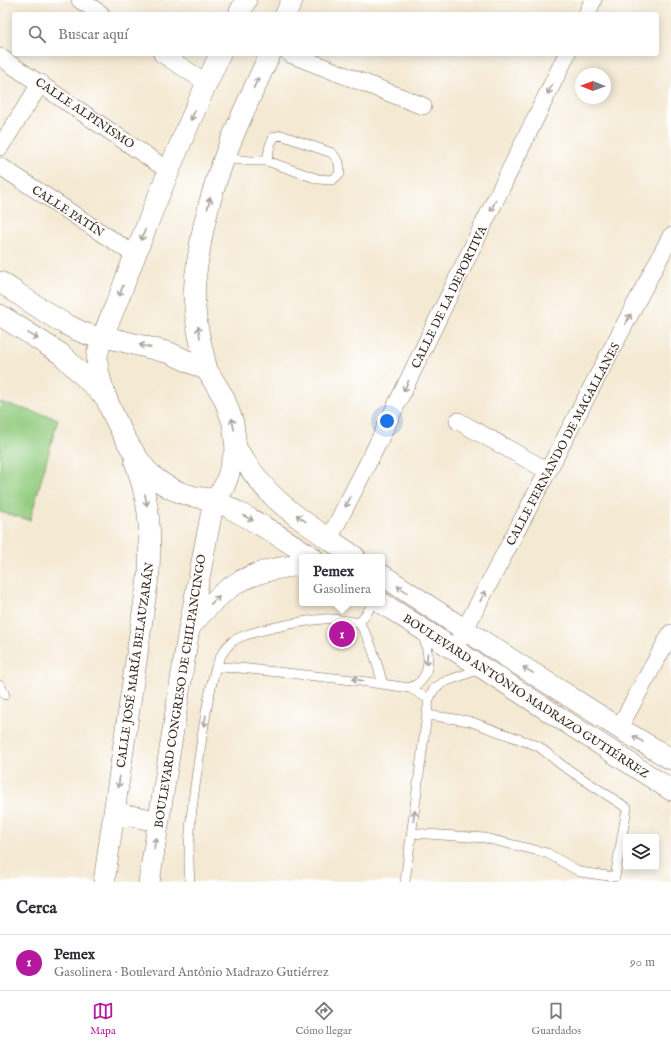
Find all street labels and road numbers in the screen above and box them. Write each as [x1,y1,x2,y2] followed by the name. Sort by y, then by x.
[32,75,137,152] street label: CALLE ALPINISMO
[29,182,108,241] street label: CALLE PATÍN
[408,223,491,371] street label: CALLE DE LA DEPORTIVA
[503,340,624,548] street label: CALLE FERNANDO DE MAGALLANES
[151,553,210,829] street label: BOULEVARD CONGRESO DE CHILPANCINGO
[113,561,158,769] street label: CALLE JOSÉ MARÍA BELAUZARÁN
[400,610,653,782] street label: BOULEVARD ANTÔNIO MADRAZO GUTIÉRREZ

